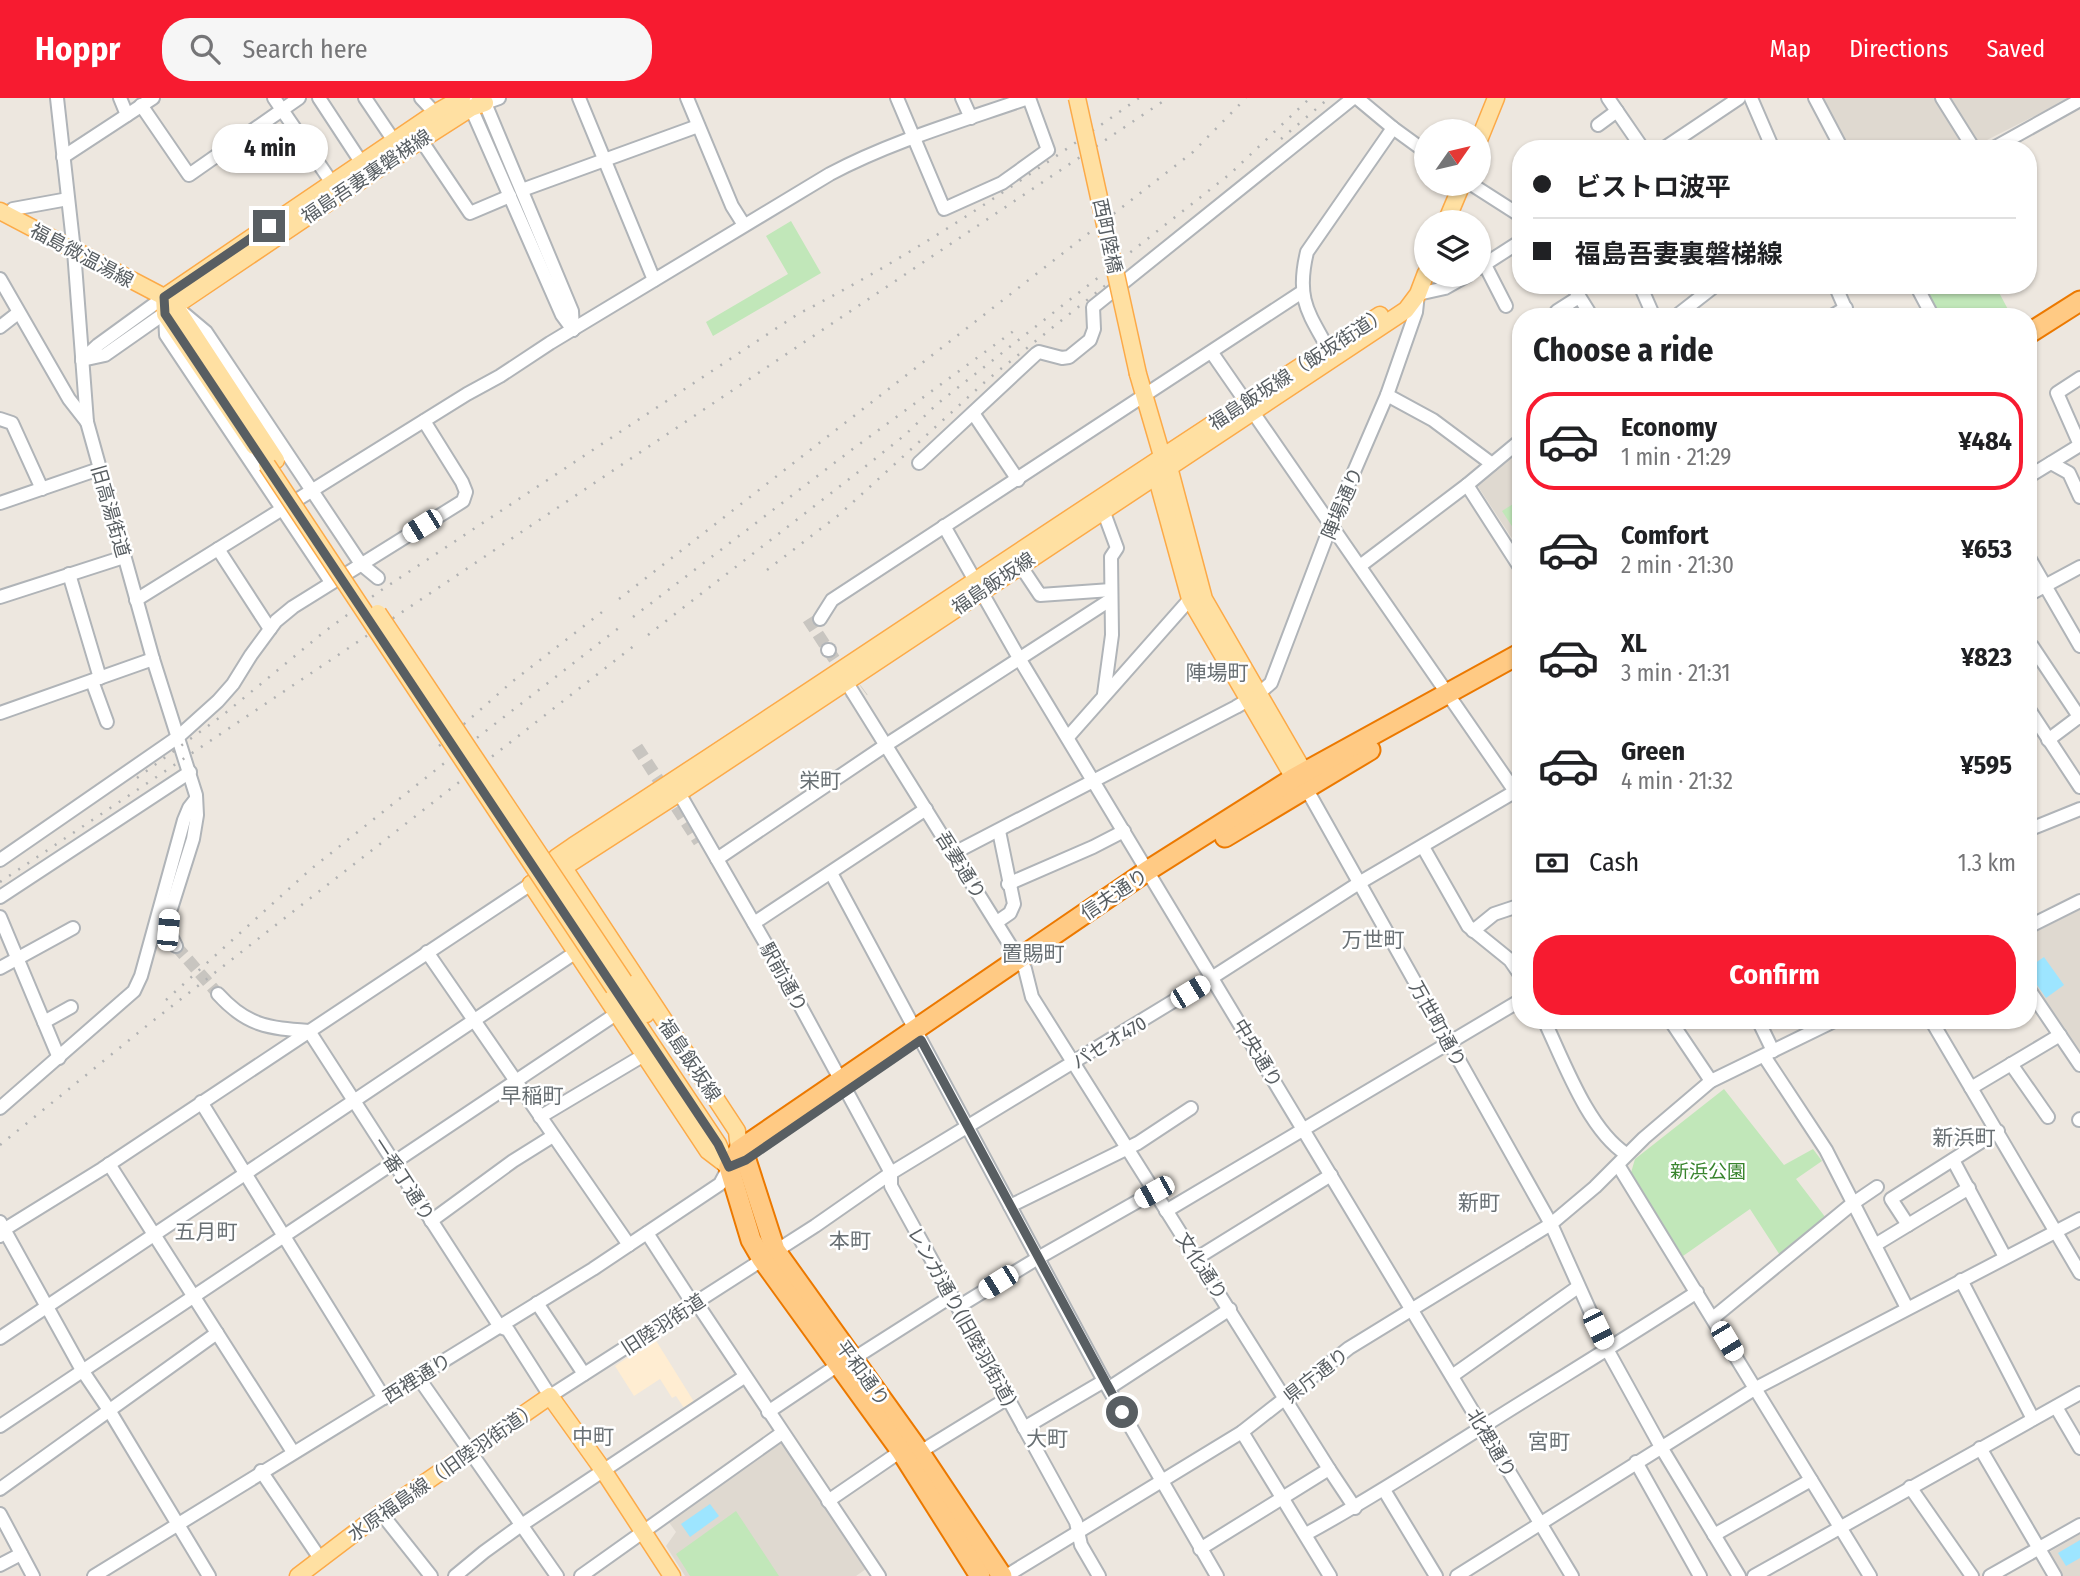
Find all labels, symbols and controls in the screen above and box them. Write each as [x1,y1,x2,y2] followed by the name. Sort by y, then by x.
[162,18,652,81] search box
[35,29,120,69] text: Hoppr
[186,30,224,68] icon: search
[242,34,368,65] text: Search here
[1770,35,1811,63] text: Map
[1849,35,1948,63] text: Directions
[1986,35,2045,63] text: Saved
[1414,119,1491,196] north arrow
[1414,119,1491,287] map controls
[211,124,327,174] callout: 4 min
[297,124,436,228] street label: 福島吾妻裏磐梯線
[244,134,296,162] text: 4 min
[1575,172,1731,203] text: ビストロ波平
[1088,197,1127,276] street label: 西町陸橋
[253,210,285,242] route end
[1414,210,1491,287] button: layers
[26,219,137,292] street label: 福島微温湯線
[1575,239,1783,270] text: 福島吾妻裏磐梯線
[1204,302,1392,435] street label: 福島飯坂線（飯坂街道）
[1533,331,1714,369] text: Choose a ride
[1537,410,1600,473] icon: car
[1621,412,1717,443] text: Economy
[1959,426,2012,457] text: ¥484
[1621,443,1731,471] text: 1 min · 21:29
[86,462,135,560] street label: 旧高湯街道
[1317,464,1368,543] street label: 陣場通り
[399,506,446,546] car
[1537,518,1600,581] icon: car
[1621,520,1709,551] text: Comfort
[1961,534,2012,565] text: ¥653
[947,547,1039,620] street label: 福島飯坂線
[1621,551,1734,579] text: 2 min · 21:30
[1537,626,1600,689] icon: car
[1621,628,1647,659] text: XL
[1961,642,2012,673] text: ¥823
[1621,659,1731,687] text: 3 min · 21:31
[1186,660,1249,686] district label: 陣場町
[1537,734,1600,797] icon: car
[1621,736,1685,767] text: Green
[1960,750,2012,781] text: ¥595
[1621,767,1733,795] text: 4 min · 21:32
[799,768,841,794] district label: 栄町
[931,827,990,904] street label: 吾妻通り
[1533,844,1571,882] icon: cash
[1589,847,1639,878] text: Cash
[1958,849,2016,877] text: 1.3 km
[1076,864,1152,925] street label: 信夫通り
[156,908,181,952] car
[1342,927,1405,953] district label: 万世町
[1533,935,2016,1015] button: Confirm
[755,938,812,1016] street label: 駅前通り
[1002,941,1065,967] district label: 置賜町
[1167,972,1214,1012] car
[1404,977,1471,1071] street label: 万世町通り
[1068,1011,1151,1074] street label: パセオ470
[653,1014,726,1106] street label: 福島飯坂線
[1228,1015,1287,1092] street label: 中央通り
[501,1083,564,1109] district label: 早稲町
[1933,1125,1996,1151] district label: 新浜町
[368,1133,439,1225] street label: 一番丁通り
[1670,1160,1746,1183] park label: 新浜公園
[1131,1173,1178,1211] car
[1458,1190,1500,1216] district label: 新町
[175,1219,238,1245] district label: 五月町
[903,1223,1020,1410] street label: レンガ通り(旧陸羽街道)
[829,1228,871,1254] district label: 本町
[1171,1228,1232,1304] street label: 文化通り
[975,1262,1022,1302] car
[617,1289,709,1360] street label: 旧陸羽街道
[1580,1306,1617,1352] car
[1708,1318,1747,1364] car
[831,1336,894,1411] street label: 平和通り
[1279,1343,1353,1408] street label: 県庁通り
[379,1349,456,1408] street label: 西裡通り
[1106,1396,1138,1428] route start
[343,1397,543,1546] street label: 水原福島線（旧陸羽街道）
[1462,1405,1521,1482] street label: 北裡通り
[572,1424,614,1450] district label: 中町
[1026,1426,1068,1452] district label: 大町
[1528,1429,1570,1455] district label: 宮町

